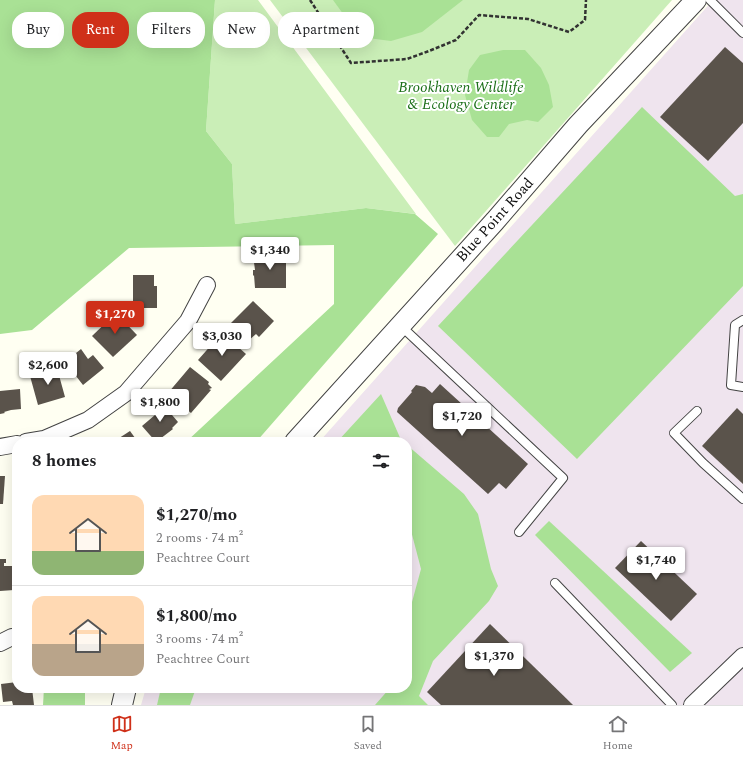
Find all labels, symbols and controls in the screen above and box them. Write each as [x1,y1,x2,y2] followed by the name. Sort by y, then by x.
[12,12,64,48] chip: Buy
[72,12,129,48] chip: Rent
[137,12,205,48] chip: Filters
[213,12,270,48] chip: New
[278,12,374,48] chip: Apartment
[398,76,524,116] park label: Brookhaven Wildlife & Ecology Center
[451,172,539,268] street label: Blue Point Road
[237,237,303,271] pin: $1,340
[250,240,290,260] text: $1,340
[82,301,148,335] pin: $1,270
[95,304,135,324] text: $1,270
[189,323,255,357] pin: $3,030
[202,326,242,346] text: $3,030
[15,352,81,386] pin: $2,600
[28,355,68,375] text: $2,600
[127,389,193,423] pin: $1,800
[140,392,180,412] text: $1,800
[429,403,495,437] pin: $1,720
[442,406,482,426] text: $1,720
[32,448,97,474] text: 8 homes
[370,450,392,472] icon: filters
[156,502,237,528] text: $1,270/mo
[64,511,112,559] icon: home
[156,528,243,548] text: 2 rooms · 74 m²
[623,547,689,581] pin: $1,740
[156,548,250,568] text: Peachtree Court
[636,550,676,570] text: $1,740
[156,603,237,629] text: $1,800/mo
[64,612,112,660] icon: home
[156,629,243,649] text: 3 rooms · 74 m²
[461,643,527,677] pin: $1,370
[474,646,514,666] text: $1,370
[156,649,250,669] text: Peachtree Court
[110,713,133,754] tab: Map
[354,713,382,754] tab: Saved
[603,713,632,754] tab: Home

